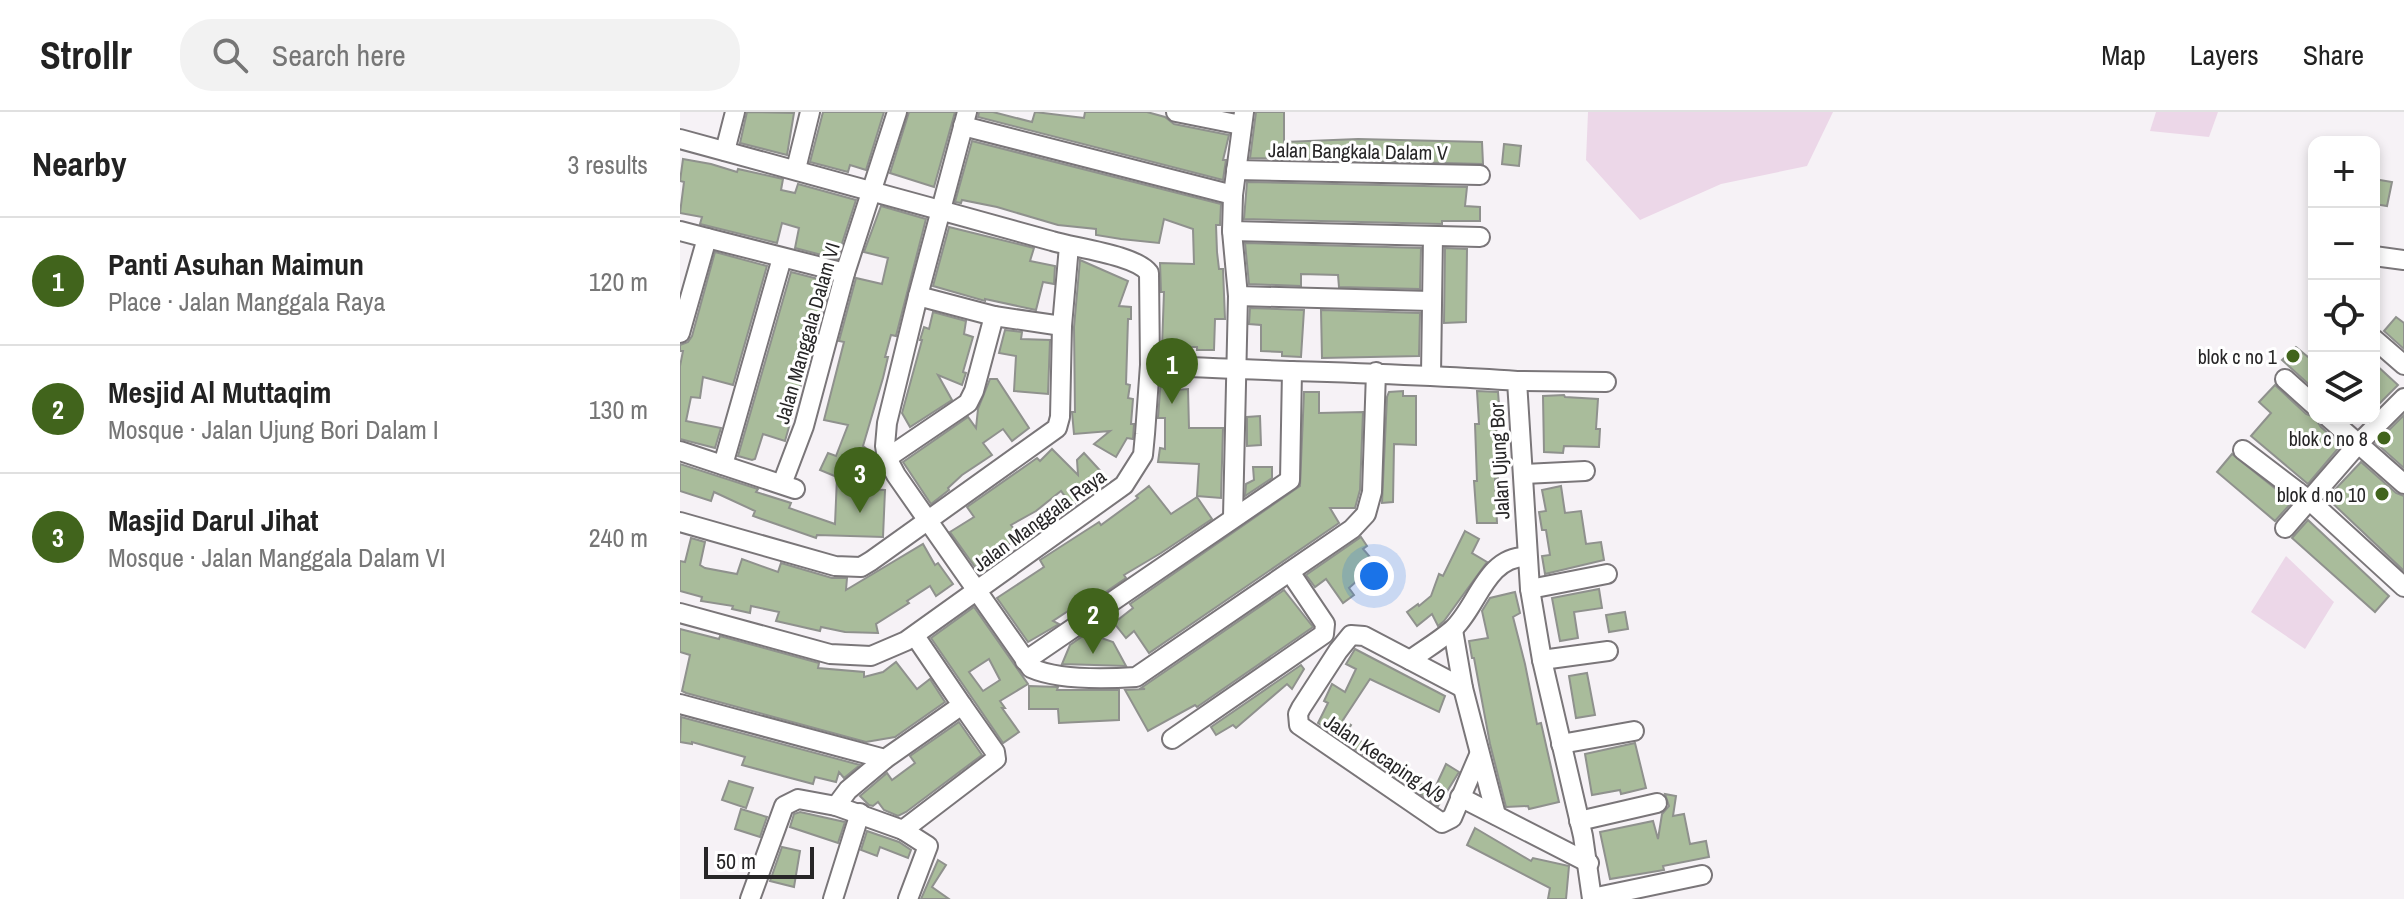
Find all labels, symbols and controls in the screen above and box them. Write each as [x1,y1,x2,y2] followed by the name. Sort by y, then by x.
[180,19,740,91] search box
[40,30,132,81] text: Strollr
[208,33,252,77] icon: search
[272,35,406,75] text: Search here
[2101,36,2146,74] text: Map
[2190,36,2259,74] text: Layers
[2303,36,2364,74] text: Share
[1268,136,1448,166] street label: Jalan Bangkala Dalam V
[2308,136,2380,424] map controls
[2308,136,2380,208] button: +
[32,141,127,187] text: Nearby
[567,147,648,182] text: 3 results
[2308,208,2380,280] button: −
[768,239,846,427] street label: Jalan Manggala Dalam VI
[108,244,364,284] text: Panti Asuhan Maimun
[52,264,64,299] text: 1
[589,264,648,299] text: 120 m
[2308,280,2380,352] button: locate
[108,284,385,319] text: Place · Jalan Manggala Raya
[1146,338,1198,404] pin: 1
[2198,343,2277,370] place label: blok c no 1
[2284,347,2302,365] marker: blok c no 1
[2308,352,2380,424] button: layers
[108,372,331,412] text: Mesjid Al Muttaqim
[52,392,64,427] text: 2
[589,392,648,427] text: 130 m
[1482,401,1516,520] street label: Jalan Ujung Bor
[108,412,439,447] text: Mosque · Jalan Ujung Bori Dalam I
[2289,425,2368,452] place label: blok c no 8
[2375,429,2393,447] marker: blok c no 8
[834,447,886,513] pin: 3
[967,462,1111,578] street label: Jalan Manggala Raya
[2277,481,2366,508] place label: blok d no 10
[2373,485,2391,503] marker: blok d no 10
[108,500,319,540] text: Masjid Darul Jihat
[52,520,64,555] text: 3
[589,520,648,555] text: 240 m
[108,540,446,575] text: Mosque · Jalan Manggala Dalam VI
[1354,556,1394,596] your location
[1067,588,1119,654] pin: 2
[1319,707,1451,809] street label: Jalan Kecaping A/9
[704,843,814,879] scale bar
[716,846,756,876] text: 50 m

